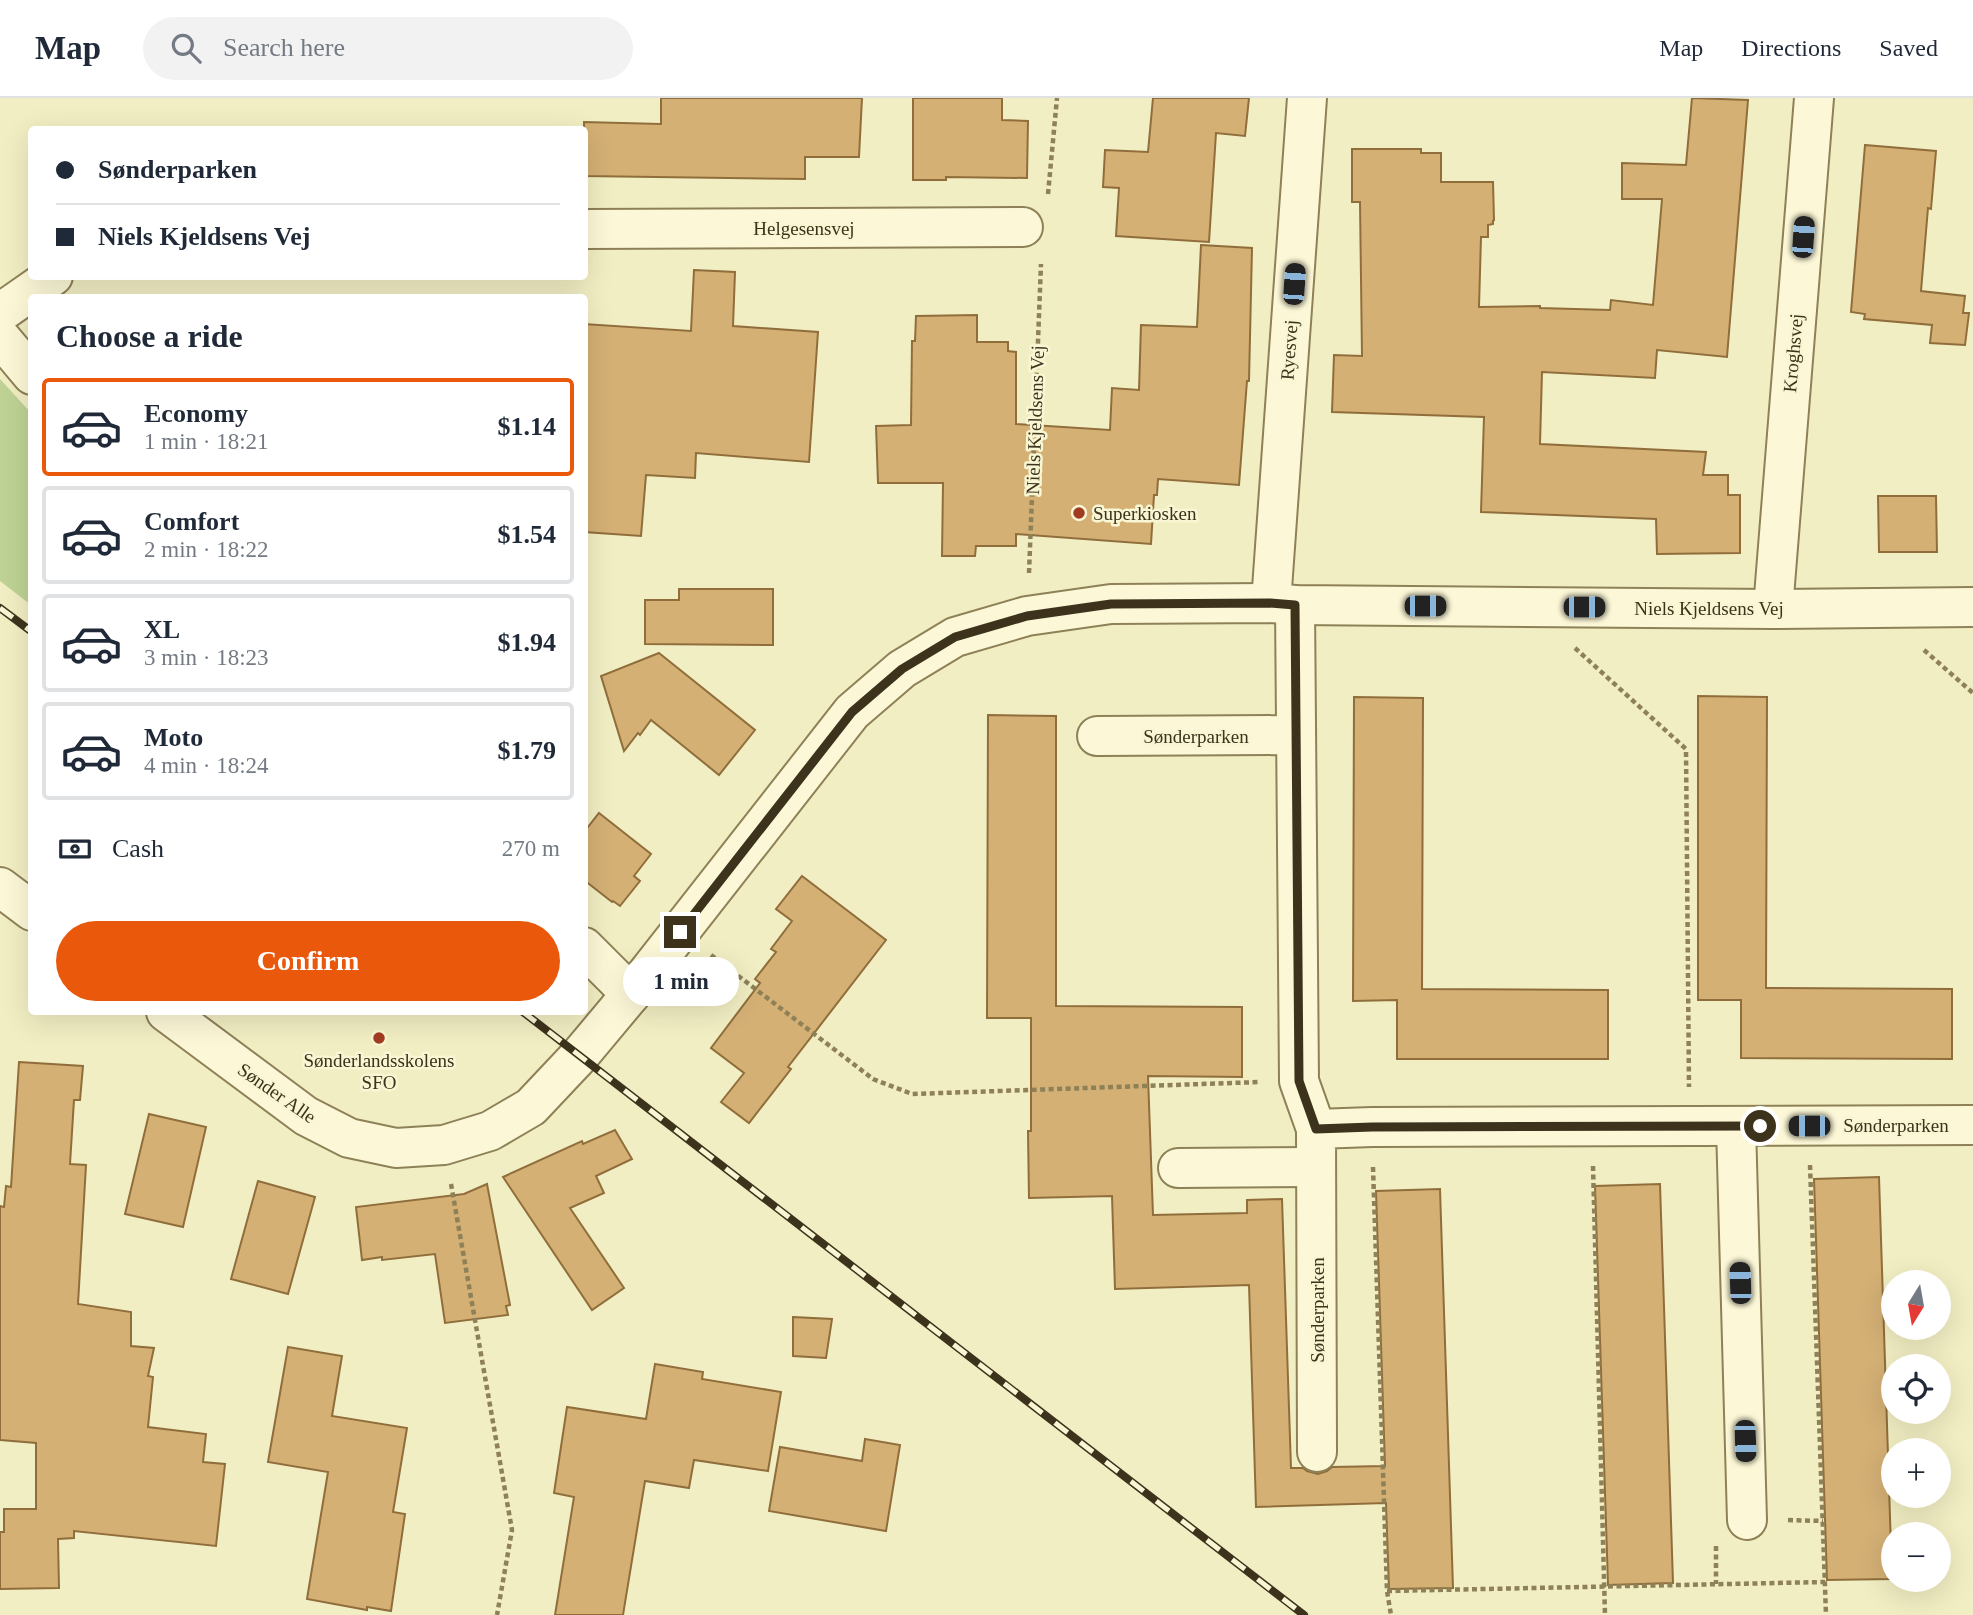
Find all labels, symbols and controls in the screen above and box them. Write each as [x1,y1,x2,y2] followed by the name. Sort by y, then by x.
[143,17,633,80] search box
[167,29,205,67] icon: search
[35,30,101,66] text: Map
[223,33,345,62] text: Search here
[1659,35,1703,61] text: Map
[1741,35,1841,61] text: Directions
[1879,35,1938,61] text: Saved
[98,155,257,184] text: Sønderparken
[1792,215,1815,259] car
[753,218,855,239] street label: Helgesensvej
[98,222,310,251] text: Niels Kjeldsens Vej
[1283,262,1306,306] car
[1779,313,1807,393] street label: Kroghsvej
[56,318,243,354] text: Choose a ride
[1276,319,1302,381] street label: Ryesvej
[1022,345,1048,495] street label: Niels Kjeldsens Vej
[60,396,123,459] icon: car
[144,399,248,428] text: Economy
[498,412,556,441] text: $1.14
[144,429,269,454] text: 1 min · 18:21
[1093,503,1197,524] place label: Superkiosken
[60,504,123,567] icon: car
[1071,505,1087,521] marker: Superkiosken
[144,507,239,536] text: Comfort
[498,520,556,549] text: $1.54
[144,537,269,562] text: 2 min · 18:22
[1405,596,1447,617] car
[1564,597,1606,618] car
[1634,598,1784,619] street label: Niels Kjeldsens Vej
[60,612,123,675] icon: car
[144,615,180,644] text: XL
[498,628,556,657] text: $1.94
[144,645,269,670] text: 3 min · 18:23
[60,720,123,783] icon: car
[144,723,203,752] text: Moto
[1143,726,1249,747] street label: Sønderparken
[498,736,556,765] text: $1.79
[144,753,269,778] text: 4 min · 18:24
[56,830,94,868] icon: cash
[112,834,164,863] text: Cash
[502,836,560,861] text: 270 m
[664,916,696,948] route end
[56,921,560,1001] button: Confirm
[622,956,738,1006] callout: 1 min
[653,969,709,994] text: 1 min
[371,1030,387,1046] marker: Sønderlandsskolens SFO
[304,1050,454,1093] place label: Sønderlandsskolens SFO
[234,1059,320,1127] street label: Sønder Alle
[1744,1110,1776,1142] route start
[1843,1115,1949,1136] street label: Sønderparken
[1789,1116,1831,1137] car
[1307,1257,1328,1363] street label: Sønderparken
[1729,1262,1752,1304] car
[1881,1270,1951,1340] north arrow
[1881,1270,1951,1592] map controls
[1881,1354,1951,1424] button: locate
[1734,1420,1757,1462] car
[1881,1438,1951,1508] button: +
[1881,1522,1951,1592] button: −

